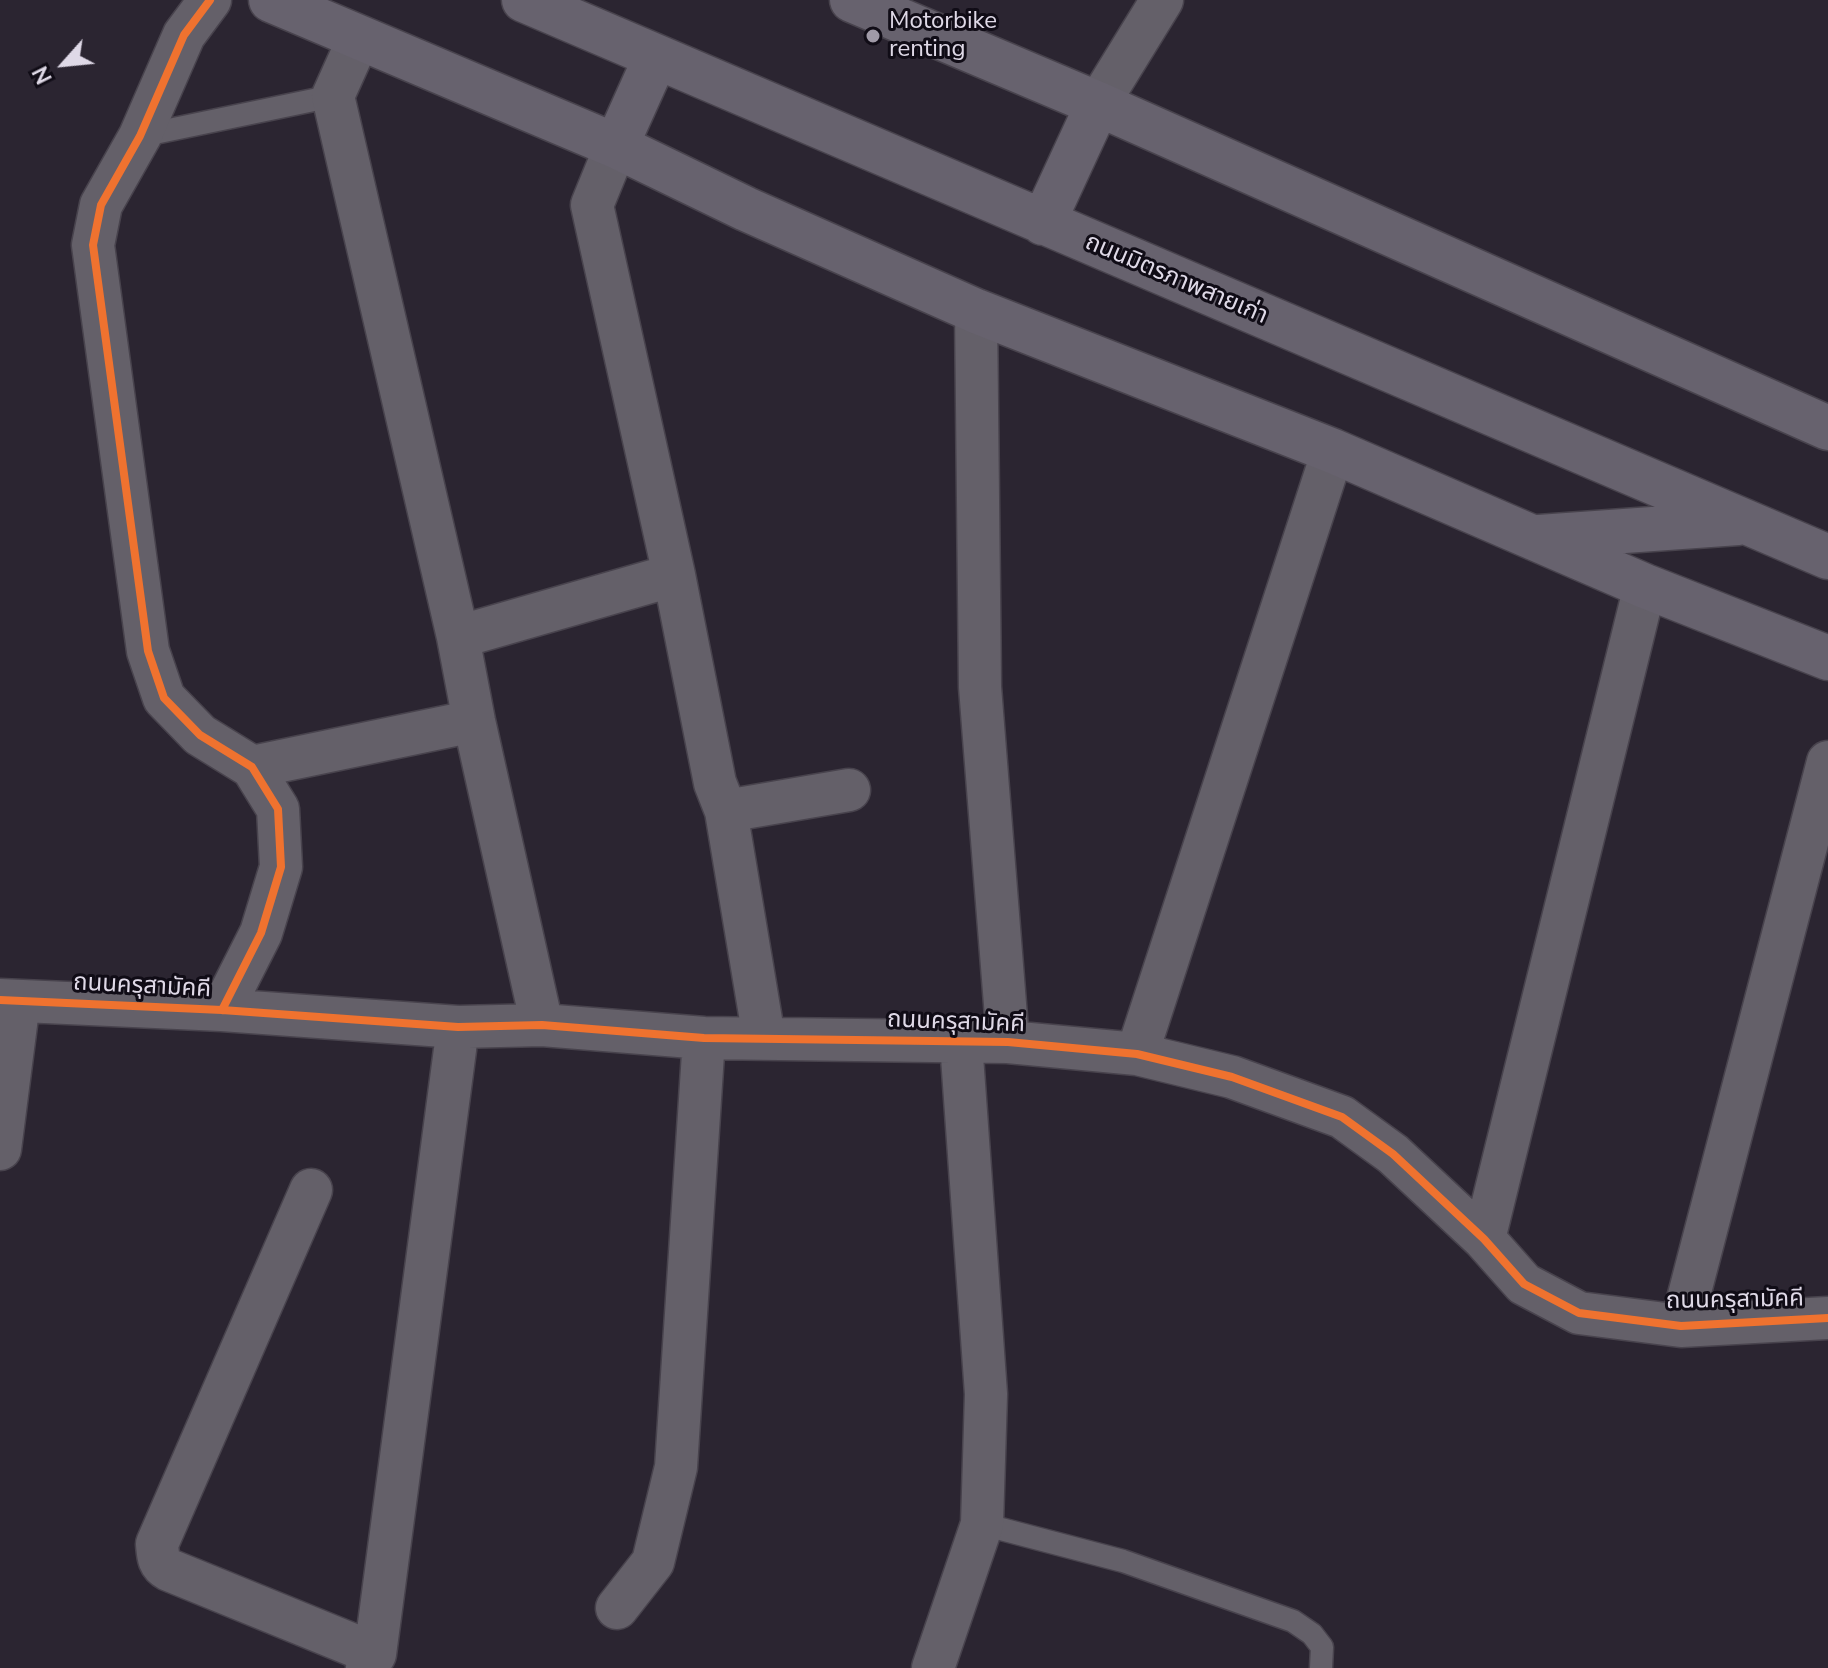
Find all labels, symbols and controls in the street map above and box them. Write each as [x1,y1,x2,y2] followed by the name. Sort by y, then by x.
[889,8,997,64] place label: Motorbike renting
[24,24,104,104] north arrow
[864,27,882,45] marker: Motorbike renting
[26,61,60,89] text: N
[1080,229,1272,331] street label: ถนนมิตรภาพสายเก่า
[72,969,212,1005] street label: ถนนครุสามัคคี
[887,1006,1025,1040] street label: ถนนครุสามัคคี
[1666,1285,1804,1317] street label: ถนนครุสามัคคี

